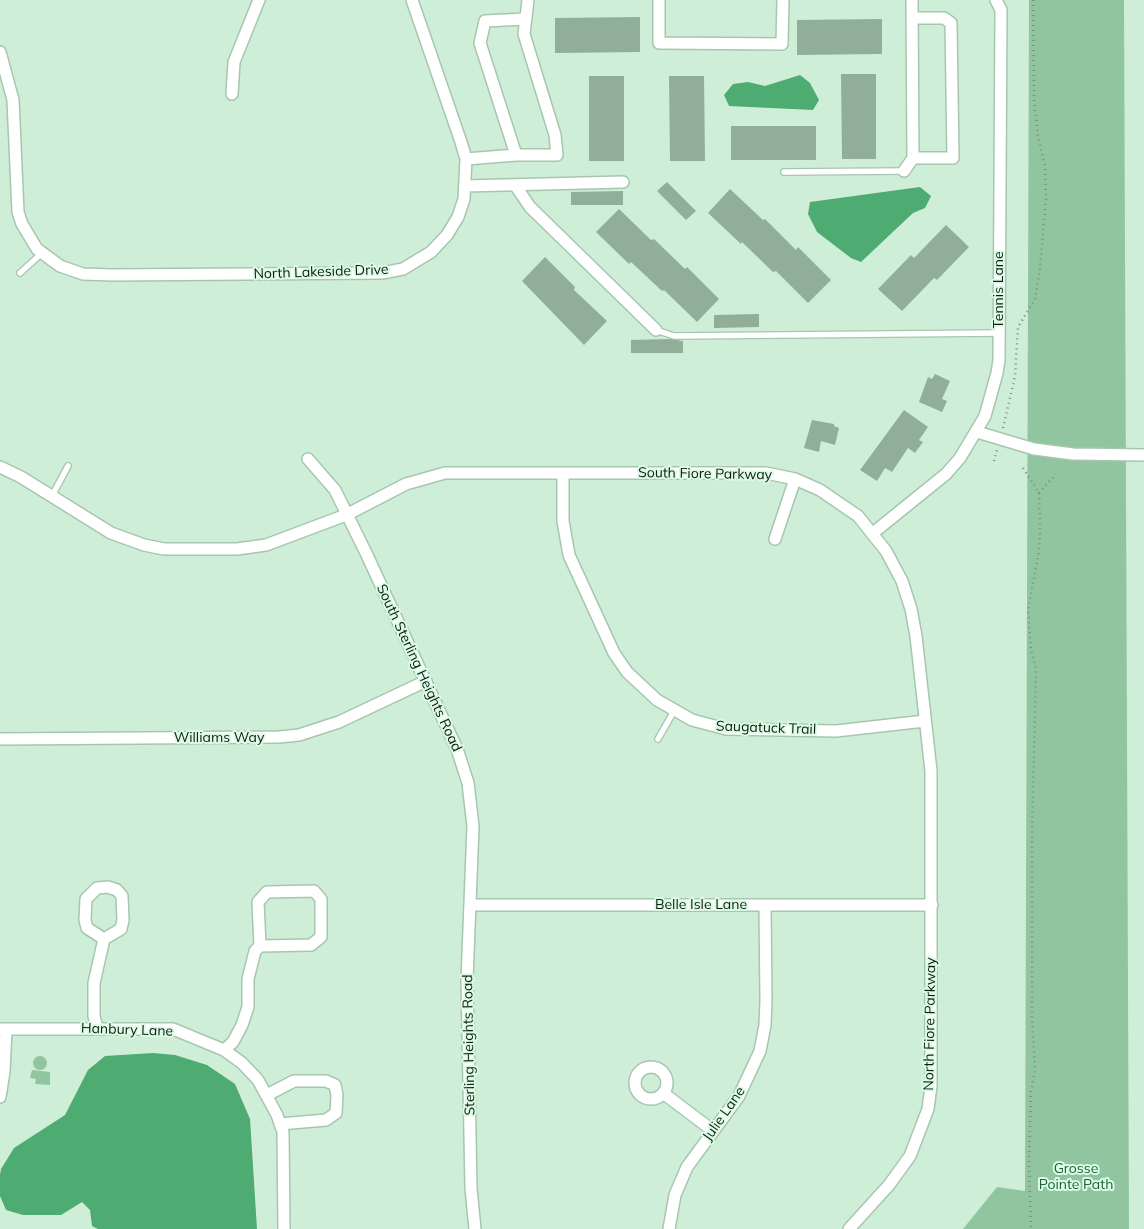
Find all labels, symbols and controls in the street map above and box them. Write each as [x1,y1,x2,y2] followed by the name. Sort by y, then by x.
[991,251,1007,329] street label: Tennis Lane
[253,261,389,283] street label: North Lakeside Drive
[638,464,772,484] street label: South Fiore Parkway
[373,582,465,754] street label: South Sterling Heights Road
[716,718,816,738] street label: Saugatuck Trail
[174,730,264,746] street label: Williams Way
[655,897,747,913] street label: Belle Isle Lane
[920,957,940,1091] street label: North Fiore Parkway
[459,974,479,1116] street label: Sterling Heights Road
[81,1020,173,1040] street label: Hanbury Lane
[699,1084,749,1144] street label: Julie Lane
[1039,1161,1113,1194] park label: Grosse Pointe Path

